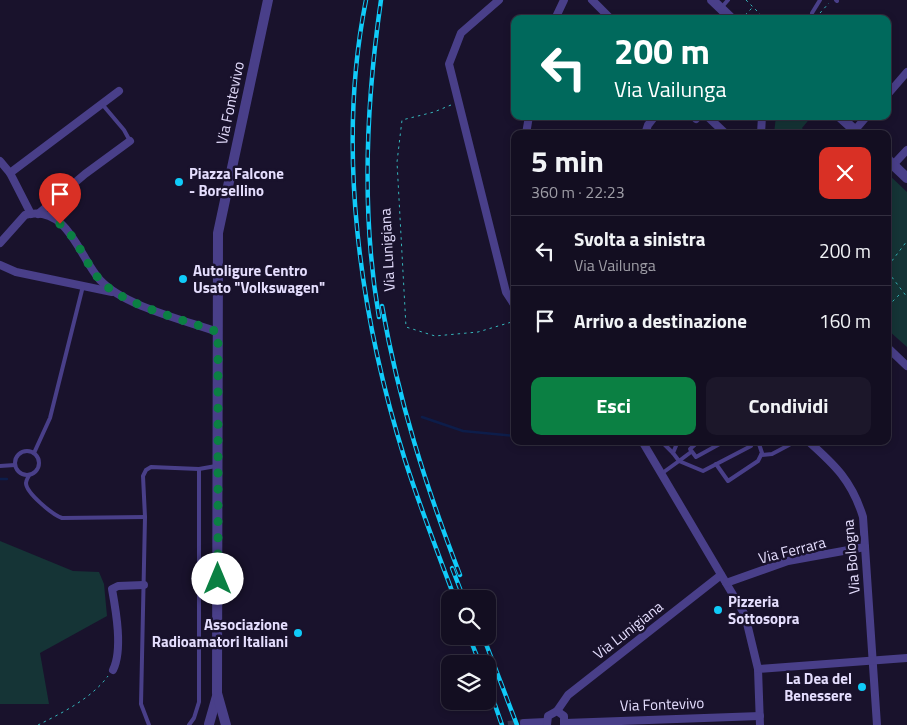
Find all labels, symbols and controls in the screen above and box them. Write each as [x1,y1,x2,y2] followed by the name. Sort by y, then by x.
[614,24,710,78] text: 200 m
[531,35,596,100] icon: left
[210,59,250,147] street label: Via Fontevivo
[614,72,726,106] text: Via Vailunga
[531,138,604,184] text: 5 min
[819,147,871,199] button: close
[189,162,284,202] place label: Piazza Falcone - Borsellino
[39,173,81,224] pin
[173,176,185,188] marker: Piazza Falcone - Borsellino
[46,180,74,208] icon: arrive
[531,180,625,204] text: 360 m · 22:23
[373,207,401,292] street label: Via Lunigiana
[574,224,705,253] text: Svolta a sinistra
[819,236,871,265] text: 200 m
[531,237,559,265] icon: left
[574,253,656,277] text: Via Vailunga
[193,259,325,299] place label: Autoligure Centro Usato "Volkswagen"
[177,273,189,285] marker: Autoligure Centro Usato "Volkswagen"
[574,306,747,335] text: Arrivo a destinazione
[819,306,871,335] text: 160 m
[531,307,559,335] icon: arrive
[531,377,696,435] button: Esci
[706,377,871,435] button: Condividi
[836,518,866,595] street label: Via Bologna
[756,530,829,569] street label: Via Ferrara
[191,552,243,604] position arrow
[441,590,496,710] map controls
[441,590,496,645] button: search
[728,590,800,630] place label: Pizzeria Sottosopra
[588,595,668,665] street label: Via Lunigiana
[712,604,724,616] marker: Pizzeria Sottosopra
[152,613,288,653] place label: Associazione Radioamatori Italiani
[292,627,304,639] marker: Associazione Radioamatori Italiani
[441,655,496,710] button: layers
[784,667,852,707] place label: La Dea del Benessere
[856,681,868,693] marker: La Dea del Benessere
[619,691,705,717] street label: Via Fontevivo

